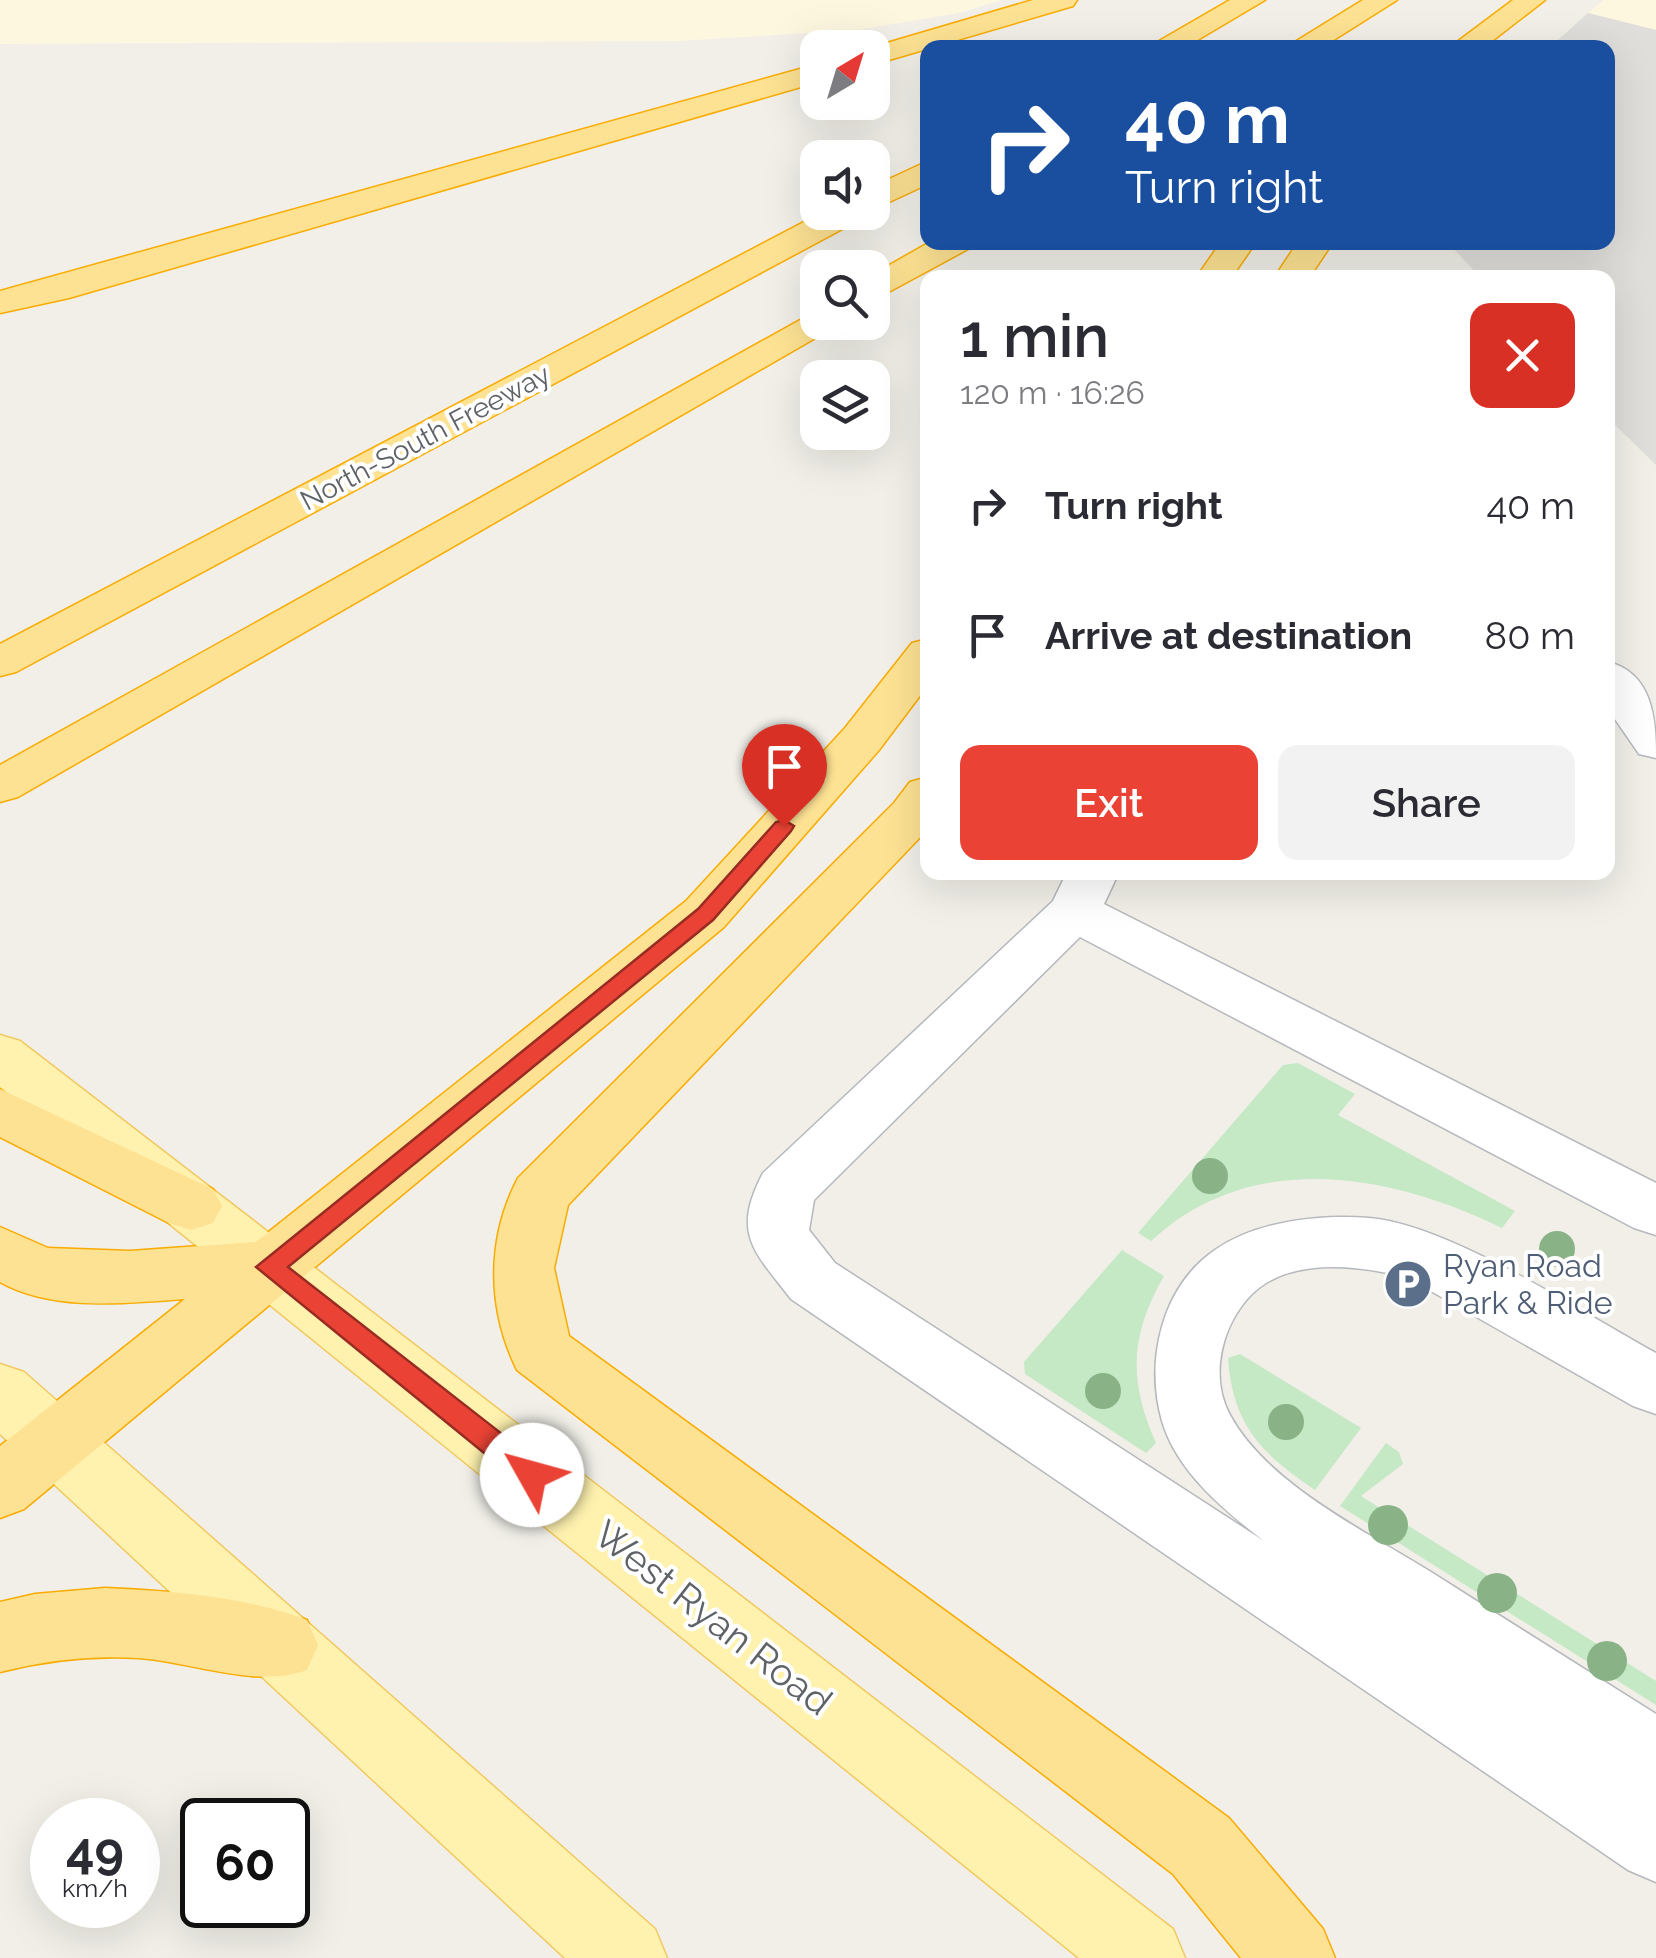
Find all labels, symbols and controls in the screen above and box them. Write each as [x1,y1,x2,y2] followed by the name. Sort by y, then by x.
[800,30,890,120] north arrow
[800,30,890,450] map controls
[1125,77,1290,159] text: 40 m
[960,80,1090,210] icon: right
[800,140,890,230] button: sound
[1125,161,1323,214] text: Turn right
[800,250,890,340] button: search
[960,301,1109,371] text: 1 min
[1470,303,1575,408] button: close
[295,358,556,517] street label: North-South Freeway
[800,360,890,450] button: layers
[960,374,1145,411] text: 120 m · 16:26
[960,478,1015,533] icon: right
[1045,483,1222,528] text: Turn right
[1486,483,1575,528] text: 40 m
[960,608,1015,663] icon: arrive
[1045,613,1412,658] text: Arrive at destination
[1485,613,1575,658] text: 80 m
[742,724,827,827] pin
[757,739,812,794] icon: arrive
[960,745,1258,860] button: Exit
[1278,745,1575,860] button: Share
[1443,1247,1612,1321] place label: Ryan Road Park & Ride
[1382,1258,1434,1310] parking icon: Ryan Road Park & Ride
[480,1423,584,1527] position arrow
[586,1511,841,1724] street label: West Ryan Road
[180,1798,310,1928] speed limit sign: 60
[66,1821,124,1880] text: 49
[62,1873,128,1903] text: km/h

